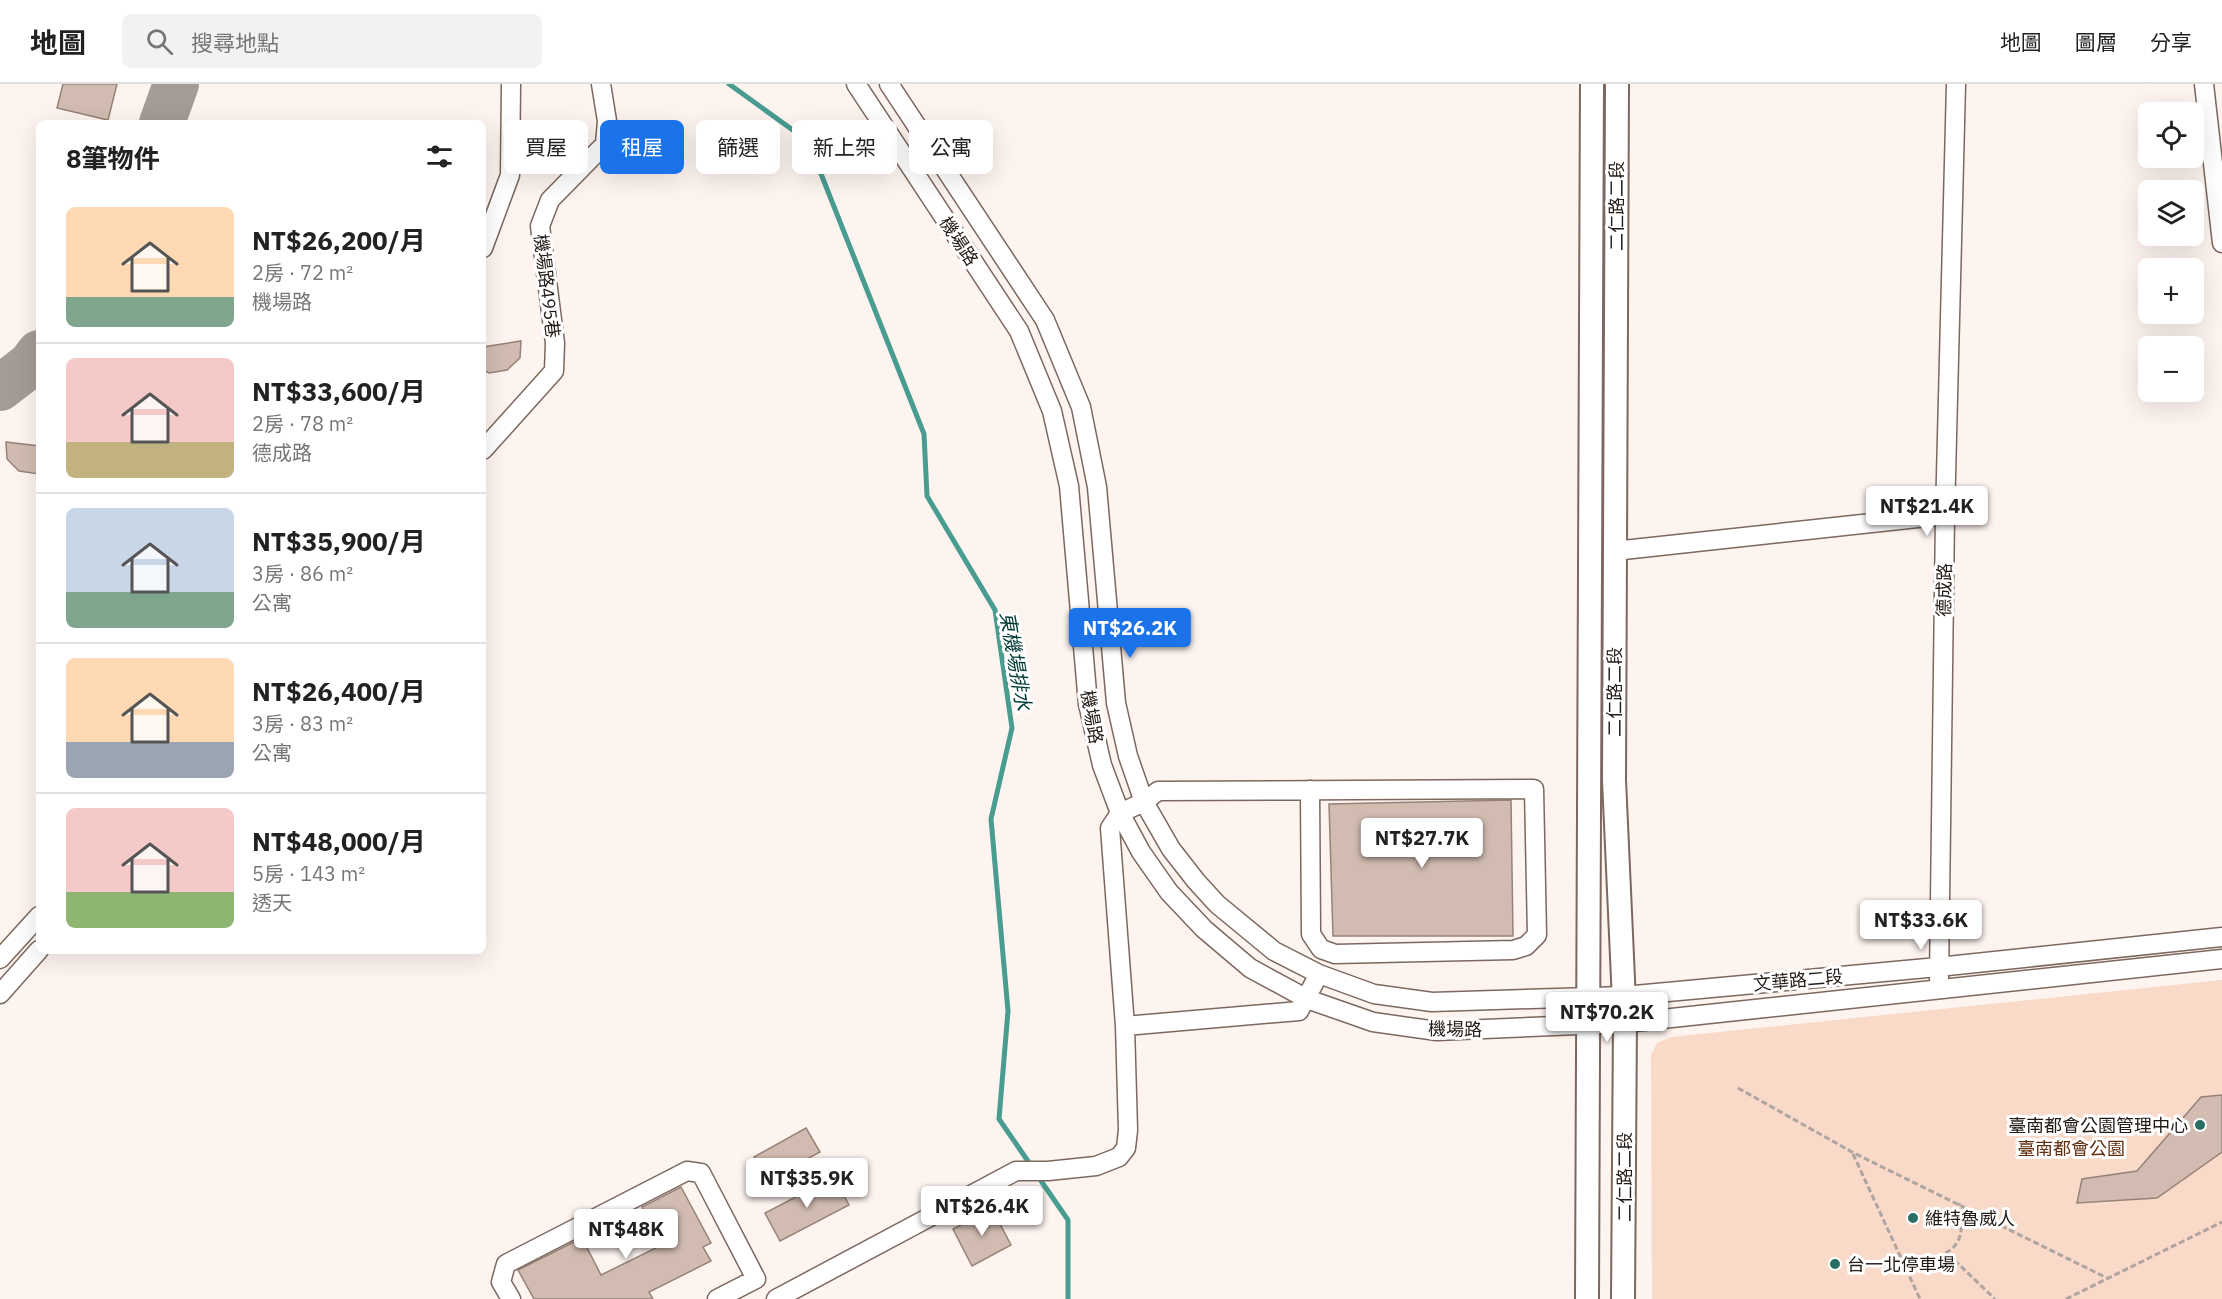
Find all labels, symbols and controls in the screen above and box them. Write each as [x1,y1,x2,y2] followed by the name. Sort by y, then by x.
[122,14,542,68] search box
[30,24,86,61] text: 地圖
[143,25,176,58] icon: search
[191,28,279,57] text: 搜尋地點
[2000,28,2042,56] text: 地圖
[2075,28,2117,56] text: 圖層
[2150,28,2192,56] text: 分享
[2138,102,2204,402] map controls
[2138,102,2204,168] button: locate
[504,120,588,174] chip: 買屋
[600,120,684,174] chip: 租屋
[696,120,780,174] chip: 篩選
[792,120,897,174] chip: 新上架
[909,120,993,174] chip: 公寓
[423,140,456,173] icon: filters
[66,141,160,175] text: 8筆物件
[1605,161,1628,251] street label: 二仁路二段
[2138,180,2204,246] button: layers
[935,212,983,270] street label: 機場路
[252,223,426,257] text: NT$26,200/月
[114,231,186,303] icon: home
[529,233,565,339] street label: 機場路495巷
[2138,258,2204,324] button: +
[252,259,353,286] text: 2房 · 72 m²
[252,288,312,315] text: 機場路
[2138,336,2204,402] button: −
[252,374,426,408] text: NT$33,600/月
[114,382,186,454] icon: home
[252,410,353,437] text: 2房 · 78 m²
[252,439,312,466] text: 德成路
[1865,486,1989,537] pin: NT$21.4K
[1880,492,1974,519] text: NT$21.4K
[252,524,426,558] text: NT$35,900/月
[114,532,186,604] icon: home
[252,560,353,587] text: 3房 · 86 m²
[1932,563,1956,617] street label: 德成路
[252,589,292,616] text: 公寓
[1068,608,1192,659] pin: NT$26.2K
[994,609,1038,714] water label: 東機場排水
[1083,614,1177,641] text: NT$26.2K
[1603,647,1626,737] street label: 二仁路二段
[252,674,426,708] text: NT$26,400/月
[114,682,186,754] icon: home
[1076,688,1108,746] street label: 機場路
[252,710,353,737] text: 3房 · 83 m²
[252,739,292,766] text: 公寓
[1360,818,1484,869] pin: NT$27.7K
[252,824,426,858] text: NT$48,000/月
[1375,824,1469,851] text: NT$27.7K
[114,832,186,904] icon: home
[252,860,365,887] text: 5房 · 143 m²
[252,889,292,916] text: 透天
[1859,900,1983,951] pin: NT$33.6K
[1874,906,1968,933] text: NT$33.6K
[1752,965,1844,995] street label: 文華路二段
[1545,992,1669,1043] pin: NT$70.2K
[1560,998,1654,1025] text: NT$70.2K
[1428,1017,1482,1041] street label: 機場路
[2008,1114,2188,1137] place label: 臺南都會公園管理中心
[2193,1118,2207,1132] marker: 臺南都會公園管理中心
[1613,1132,1636,1222] street label: 二仁路二段
[2017,1137,2125,1160] park label: 臺南都會公園
[745,1158,869,1209] pin: NT$35.9K
[760,1164,854,1191] text: NT$35.9K
[920,1186,1044,1237] pin: NT$26.4K
[935,1192,1029,1219] text: NT$26.4K
[1925,1207,2015,1230] place label: 維特魯威人
[577,1209,675,1260] pin: NT$48K
[1906,1211,1920,1225] marker: 維特魯威人
[588,1215,664,1242] text: NT$48K
[1847,1253,1955,1276] place label: 台一北停車場
[1828,1257,1842,1271] marker: 台一北停車場

